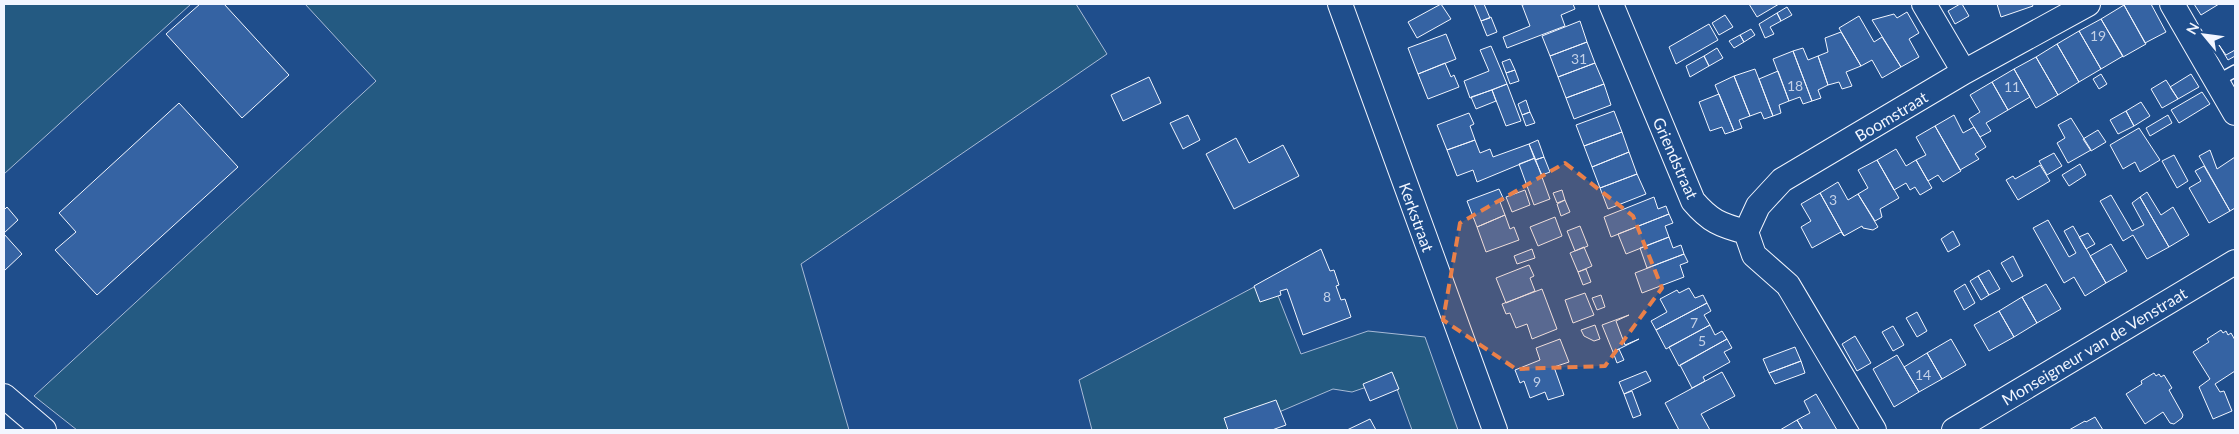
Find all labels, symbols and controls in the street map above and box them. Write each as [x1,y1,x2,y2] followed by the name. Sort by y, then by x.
[2179,10,2229,60] north arrow
[2182,20,2202,37] text: N
[2090,27,2106,44] house number: 19
[1571,50,1587,67] house number: 31
[1787,77,1803,94] house number: 18
[2004,78,2020,95] house number: 11
[1851,87,1931,145] street label: Boomstraat
[1650,114,1703,202] street label: Griendstraat
[1396,180,1438,254] street label: Kerkstraat
[1829,191,1837,208] house number: 3
[1998,283,2190,409] street label: Monseigneur van de Venstraat
[1323,288,1331,305] house number: 8
[1690,314,1698,331] house number: 7
[1698,332,1706,349] house number: 5
[1915,366,1931,383] house number: 14
[1533,373,1541,390] house number: 9

